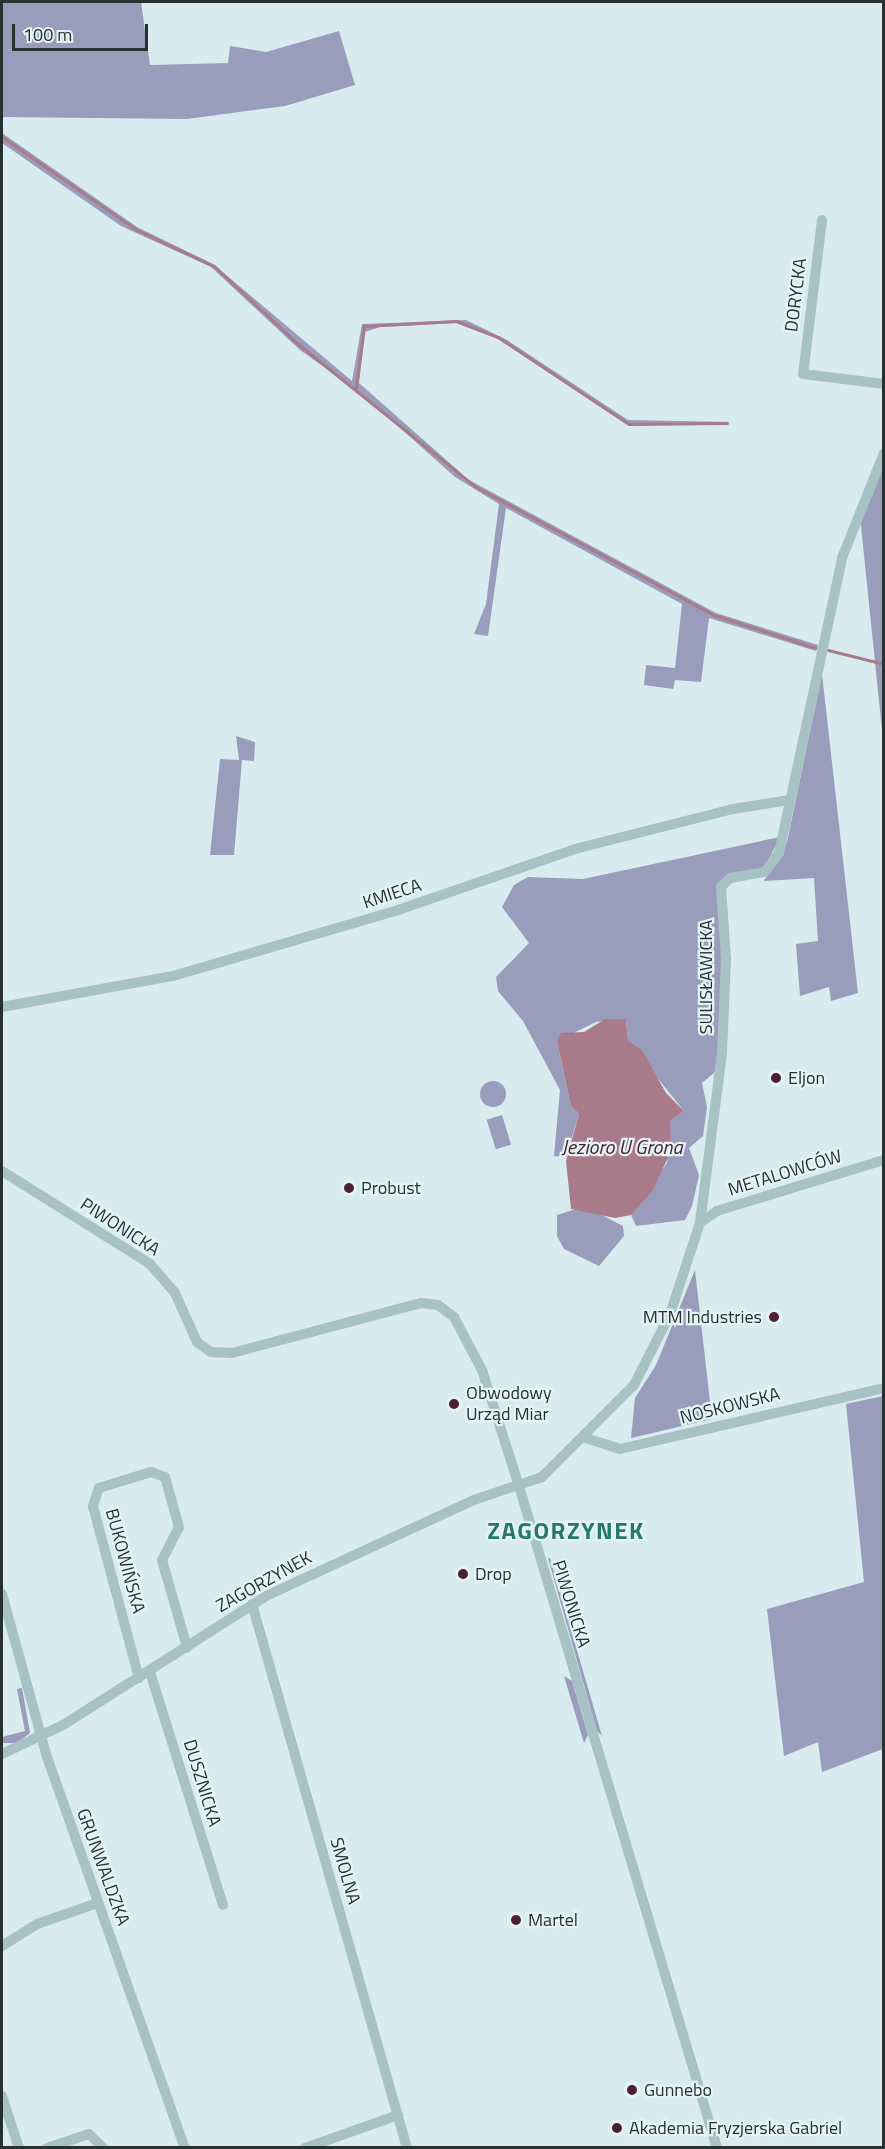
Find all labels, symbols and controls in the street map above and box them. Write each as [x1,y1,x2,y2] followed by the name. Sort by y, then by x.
[15,12,152,50] scale bar
[23,21,72,48] text: 100 m
[781,257,811,333] street label: DORYCKA
[360,874,424,914] street label: KMIECA
[695,920,717,1034] street label: SULISŁAWICKA
[788,1067,825,1089] place label: Eljon
[769,1071,783,1085] marker: Eljon
[562,1134,682,1158] water label: Jezioro U Grona
[726,1145,844,1201] street label: METALOWCÓW
[361,1177,421,1199] place label: Probust
[342,1181,356,1195] marker: Probust
[76,1193,164,1261] street label: PIWONICKA
[643,1306,762,1328] place label: MTM Industries
[767,1310,781,1324] marker: MTM Industries
[466,1383,552,1426] place label: Obwodowy Urząd Miar
[678,1383,782,1429] street label: NOSKOWSKA
[447,1397,461,1411] marker: Obwodowy Urząd Miar
[101,1506,149,1616] street label: BUKOWIŃSKA
[487,1517,645,1545] district label: ZAGORZYNEK
[212,1547,316,1617] street label: ZAGORZYNEK
[547,1558,595,1650] street label: PIWONICKA
[475,1563,512,1585] place label: Drop
[456,1567,470,1581] marker: Drop
[179,1737,225,1829] street label: DUSZNICKA
[72,1806,134,1928] street label: GRUNWALDZKA
[325,1835,365,1907] street label: SMOLNA
[528,1909,578,1931] place label: Martel
[509,1913,523,1927] marker: Martel
[644,2079,712,2101] place label: Gunnebo
[625,2083,639,2097] marker: Gunnebo
[629,2117,842,2139] place label: Akademia Fryzjerska Gabriel
[610,2121,624,2135] marker: Akademia Fryzjerska Gabriel

